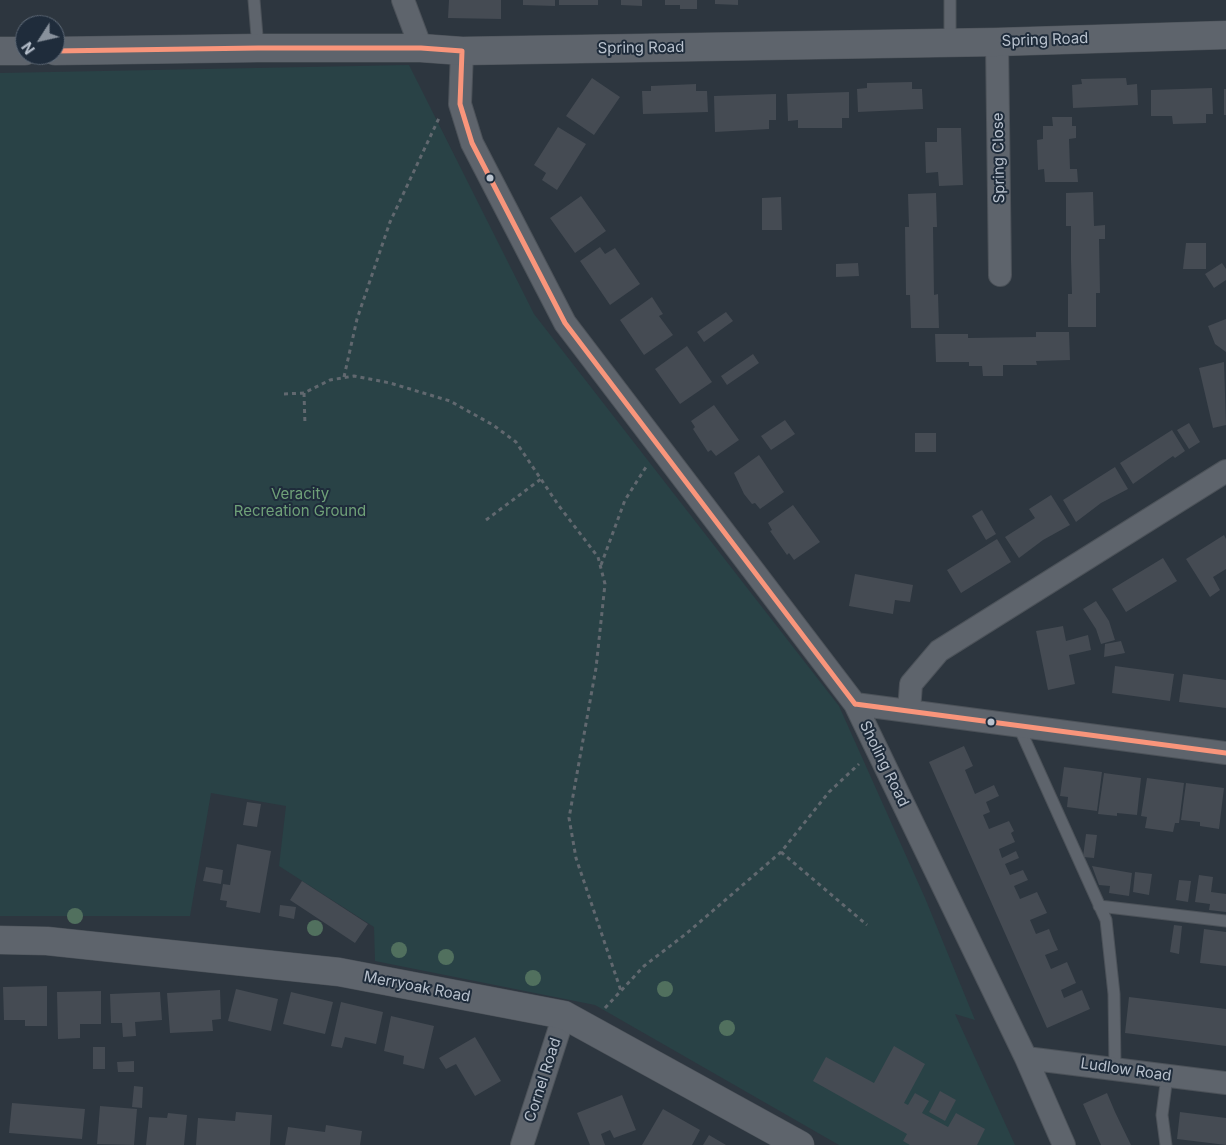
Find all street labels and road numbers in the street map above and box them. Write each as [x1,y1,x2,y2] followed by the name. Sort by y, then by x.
[1001,29,1089,51] street label: Spring Road
[597,38,685,58] street label: Spring Road
[989,112,1009,204] street label: Spring Close
[855,718,913,810] street label: Sholing Road
[362,968,472,1006] street label: Merryoak Road
[521,1036,565,1124] street label: Cornel Road
[1079,1055,1173,1085] street label: Ludlow Road

